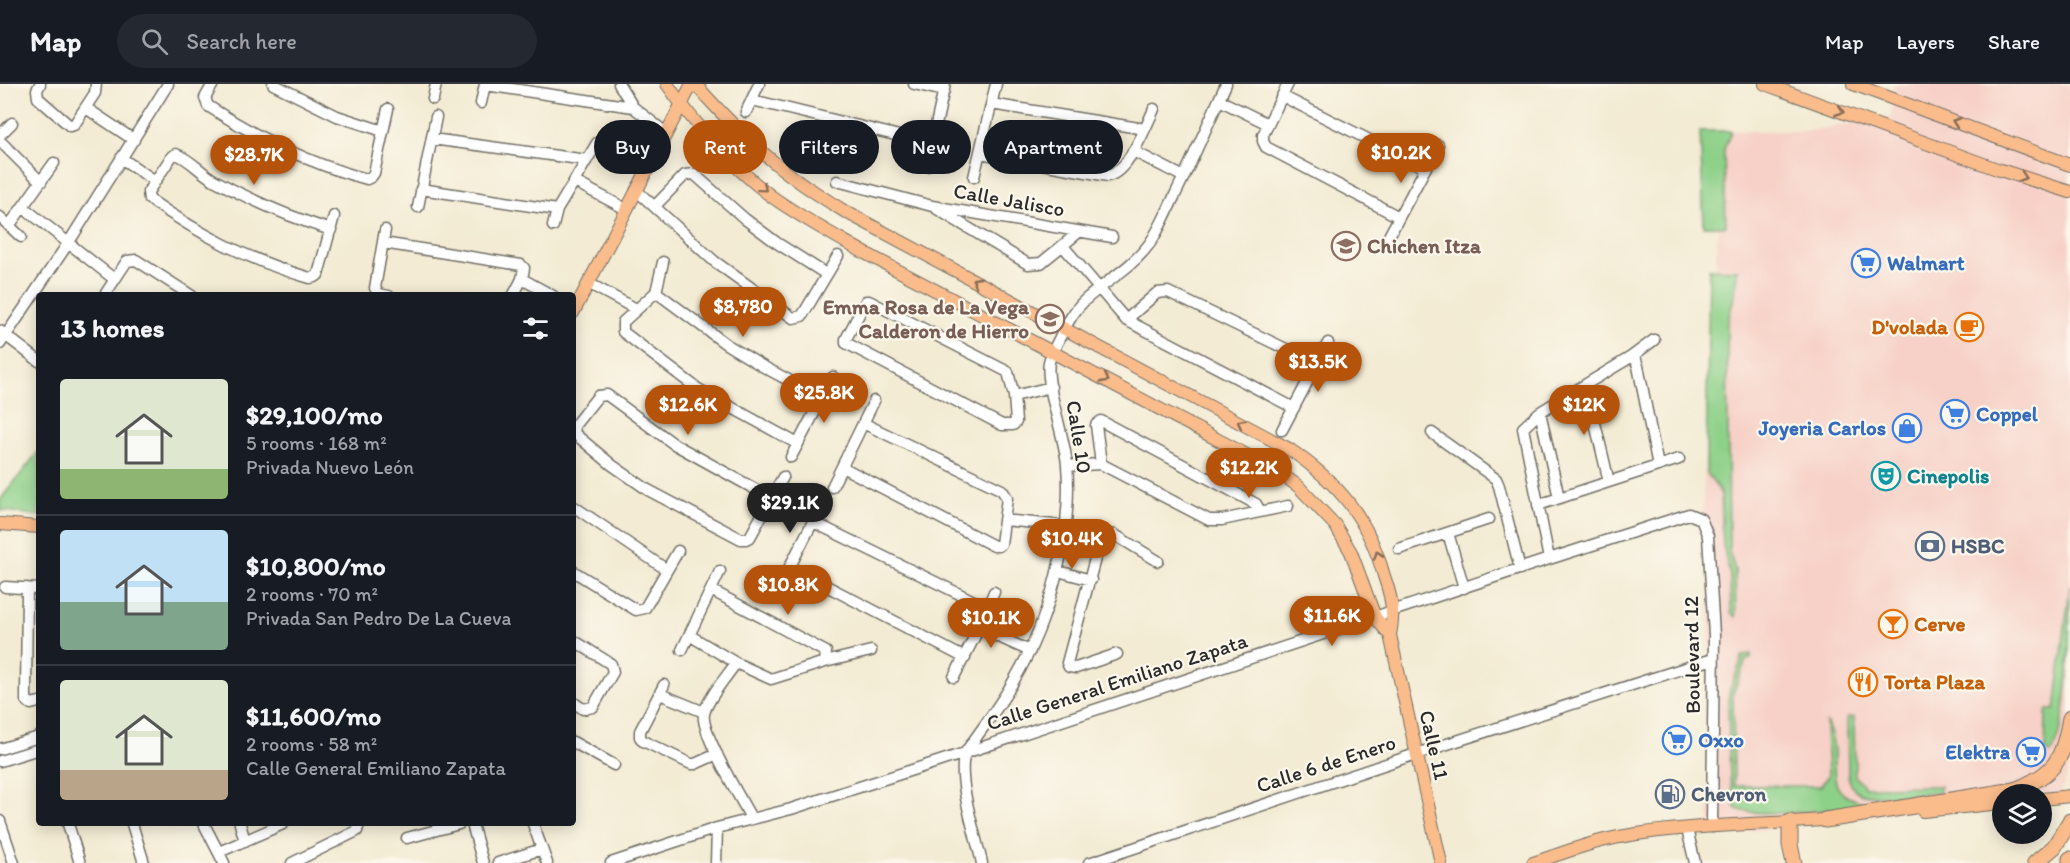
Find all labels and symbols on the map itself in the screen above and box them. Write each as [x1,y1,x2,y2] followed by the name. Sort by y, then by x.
[1834,104,1845,117] one-way arrow
[1952,117,1962,130] one-way arrow
[1352,133,1450,184] pin: $10.2K
[205,135,303,186] pin: $28.7K
[2017,170,2028,183] one-way arrow
[952,177,1067,222] street label: Calle Jalisco
[756,181,767,192] one-way arrow
[1330,230,1362,262] school or university icon: Chichen Itza
[1367,233,1482,258] place label: Chichen Itza
[1850,247,1882,279] supermarket icon: Walmart
[1887,250,1965,275] place label: Walmart
[971,277,982,288] one-way arrow
[694,287,792,338] pin: $8,780
[823,294,1030,343] place label: Emma Rosa de La Vega Calderon de Hierro
[1034,303,1066,335] school or university icon: Emma Rosa de La Vega Calderon de Hierro
[1953,311,1985,343] cafe icon: D'volada
[1871,314,1949,339] place label: D'volada
[1269,342,1367,393] pin: $13.5K
[1098,372,1109,384] one-way arrow
[775,373,873,424] pin: $25.8K
[639,385,737,436] pin: $12.6K
[1548,385,1620,436] pin: $12K
[1939,398,1971,430] supermarket icon: Coppel
[1061,399,1098,475] street label: Calle 10
[1976,401,2039,427] place label: Coppel
[1891,412,1923,444] shop icon: Joyeria Carlos
[1758,415,1886,441] place label: Joyeria Carlos
[1237,419,1248,430] one-way arrow
[1200,448,1298,499] pin: $12.2K
[1870,460,1902,492] theatre icon: Cinepolis
[1907,463,1989,489] place label: Cinepolis
[741,483,839,534] pin: $29.1K
[1023,519,1121,570] pin: $10.4K
[1914,530,1946,562] bank icon: HSBC
[1951,533,2005,558] place label: HSBC
[1372,550,1385,561] one-way arrow
[739,565,837,616] pin: $10.8K
[1283,596,1381,647] pin: $11.6K
[1678,596,1705,714] street label: Boulevard 12
[942,598,1040,649] pin: $10.1K
[1877,608,1909,640] bar icon: Cerve
[1914,611,1966,636] place label: Cerve
[983,627,1251,736] street label: Calle General Emiliano Zapata
[1847,666,1879,698] restaurant icon: Torta Plaza
[1883,669,1986,694] place label: Torta Plaza
[1414,708,1455,782] street label: Calle 11
[1661,724,1693,756] supermarket icon: Oxxo
[1698,727,1744,752] place label: Oxxo
[1253,729,1399,798] street label: Calle 6 de Enero
[2015,736,2047,768] supermarket icon: Elektra
[1945,739,2011,764] place label: Elektra
[1654,778,1686,810] fuel station icon: Chevron
[1691,781,1767,806] place label: Chevron

